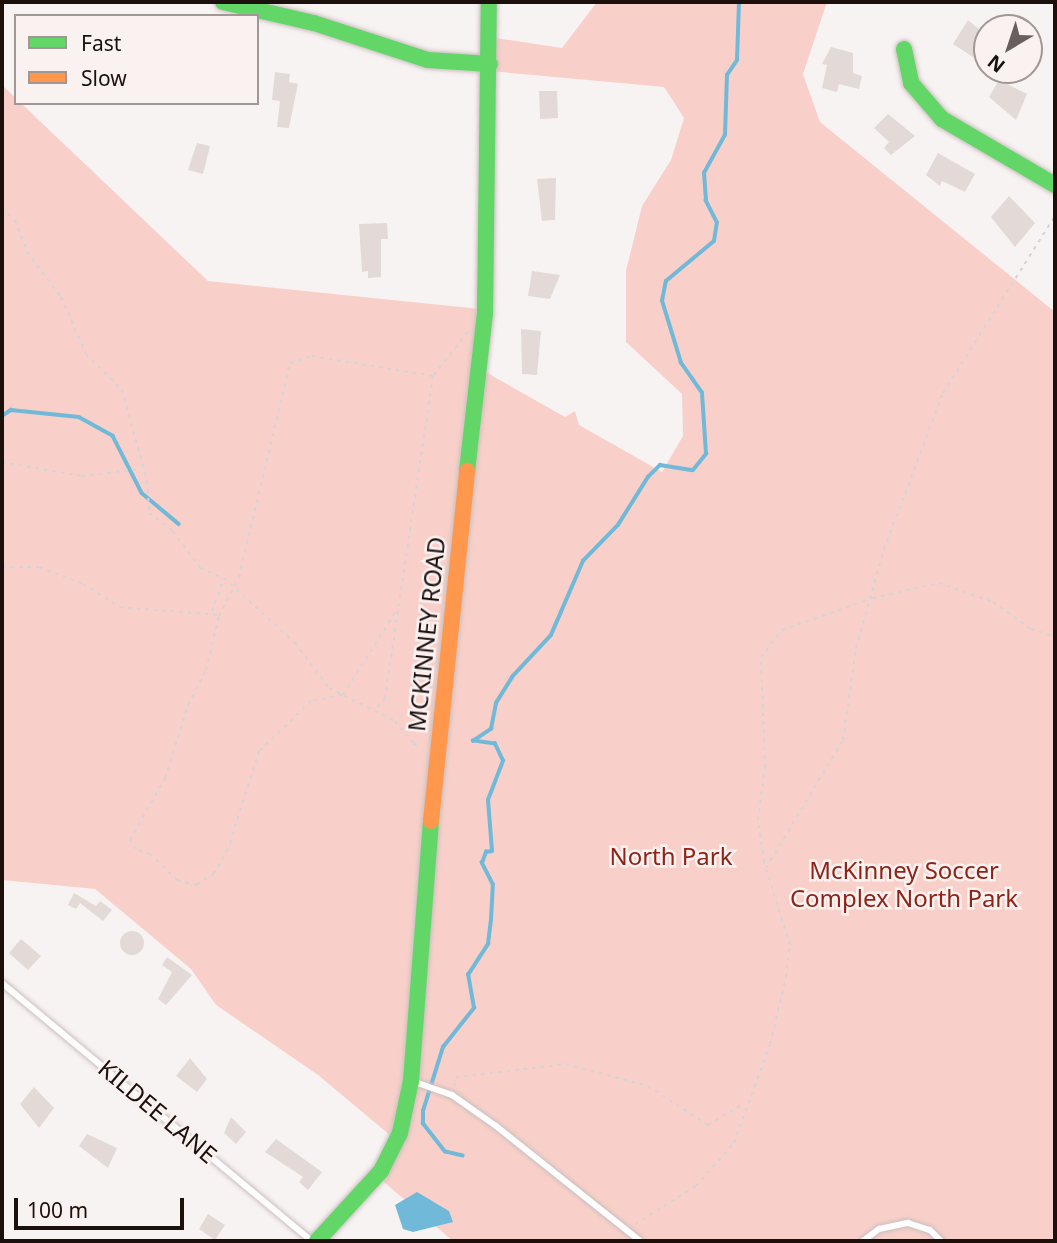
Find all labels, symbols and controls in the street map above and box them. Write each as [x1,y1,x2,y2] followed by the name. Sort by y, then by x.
[14,14,259,105] legend
[973,14,1043,84] north arrow
[81,29,121,57] text: Fast
[982,49,1010,79] text: N
[81,64,127,92] text: Slow
[401,535,451,733] street label: MCKINNEY ROAD
[609,842,733,870] park label: North Park
[790,856,1018,912] park label: McKinney Soccer Complex North Park
[93,1053,223,1169] street label: KILDEE LANE
[18,1184,187,1228] scale bar
[27,1196,88,1224] text: 100 m

